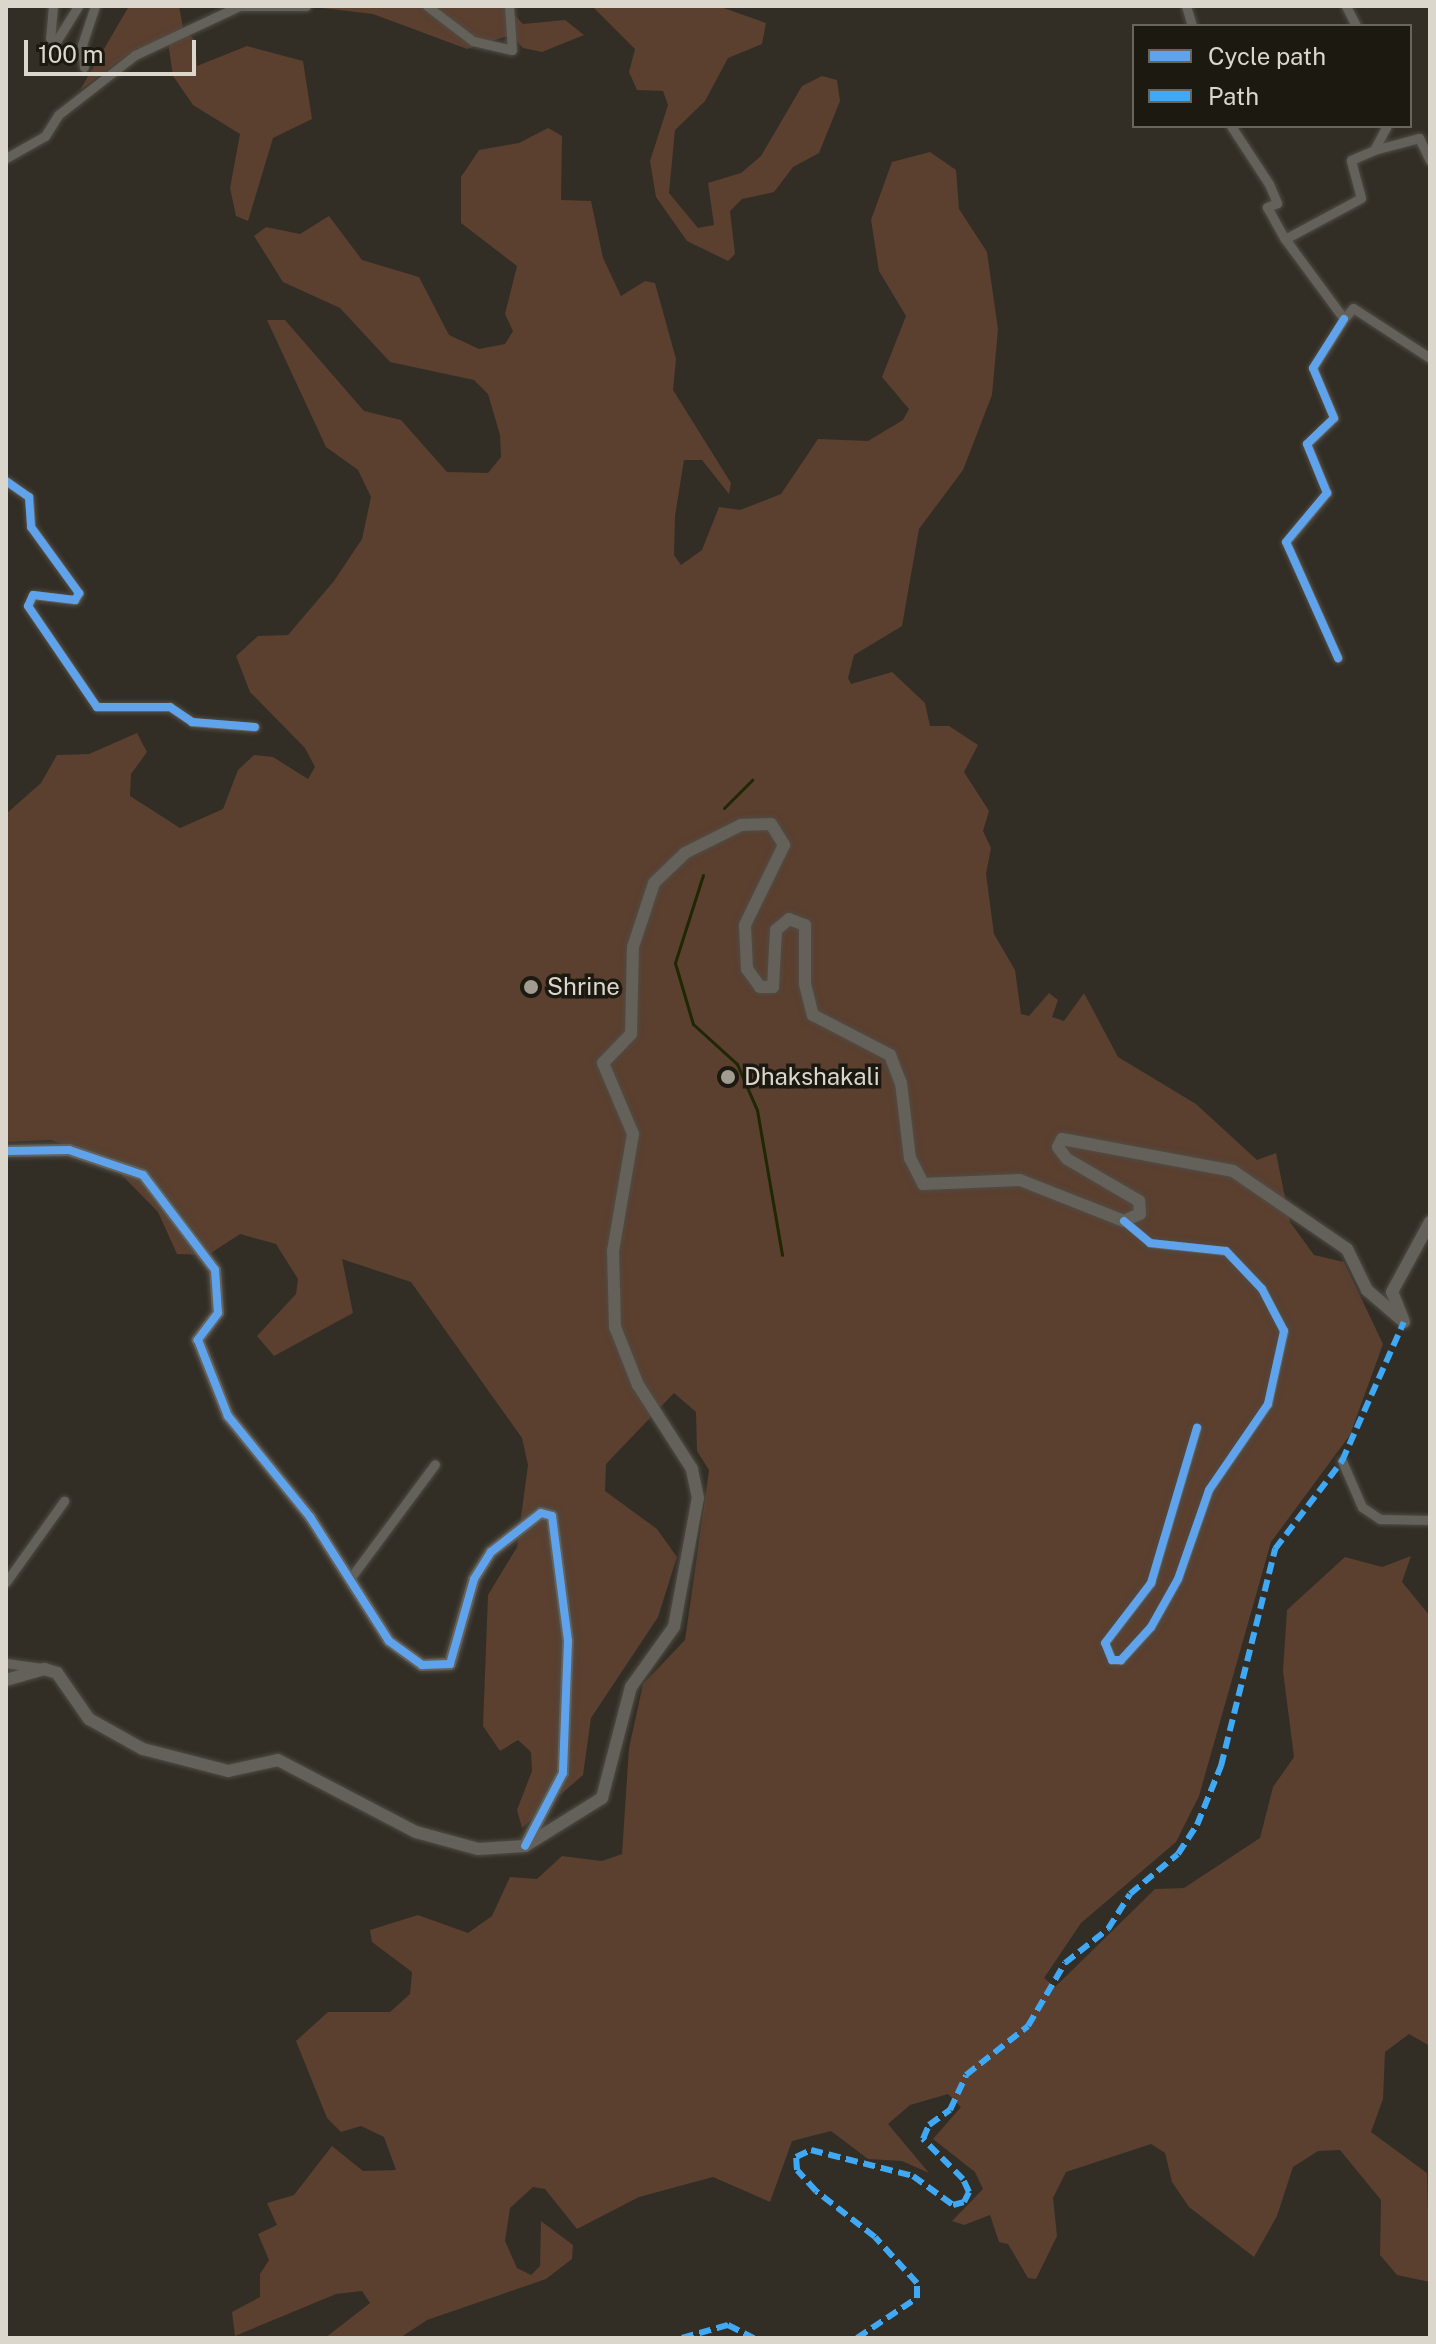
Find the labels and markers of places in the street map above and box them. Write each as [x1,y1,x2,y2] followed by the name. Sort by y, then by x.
[547,973,620,1001] place label: Shrine
[522,978,540,996] marker: Shrine
[744,1063,880,1091] place label: Dhakshakali
[719,1068,737,1086] marker: Dhakshakali

